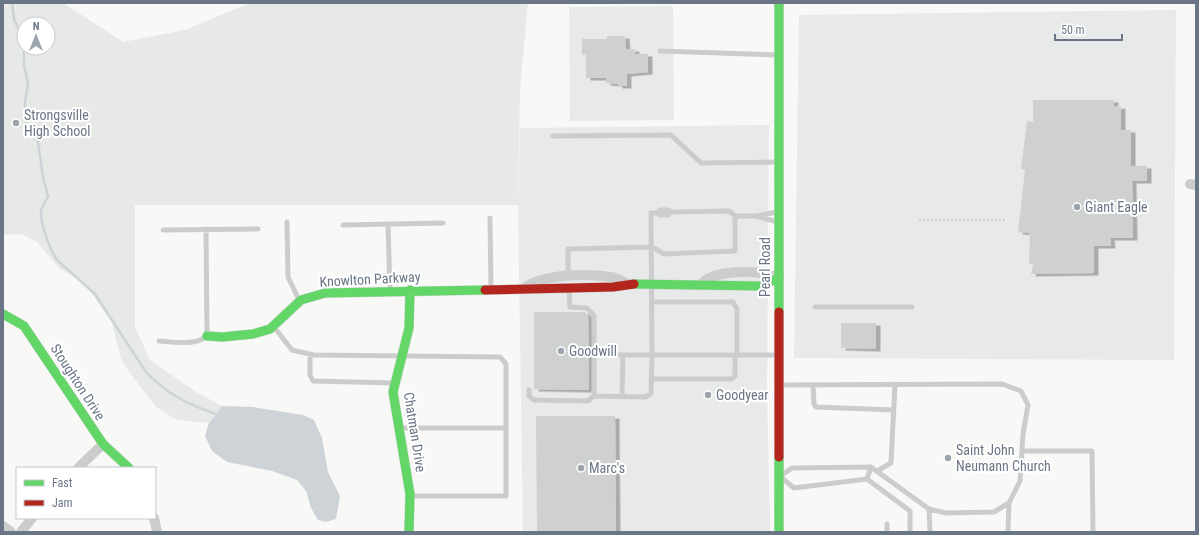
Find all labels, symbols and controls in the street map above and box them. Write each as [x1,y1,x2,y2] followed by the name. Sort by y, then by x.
[16,16,56,56] north arrow
[1055,16,1122,42] scale bar
[33,20,40,33] text: N
[1061,23,1085,37] text: 50 m
[24,107,91,139] place label: Strongsville High School
[11,118,21,128] marker: Strongsville High School
[1085,199,1148,215] place label: Giant Eagle
[1072,202,1082,212] marker: Giant Eagle
[757,237,773,297] street label: Pearl Road
[319,268,421,290] street label: Knowlton Parkway
[47,341,109,423] street label: Stoughton Drive
[569,343,617,359] place label: Goodwill
[556,346,566,356] marker: Goodwill
[716,387,769,403] place label: Goodyear
[703,390,713,400] marker: Goodyear
[401,391,429,474] street label: Chatman Drive
[956,442,1051,474] place label: Saint John Neumann Church
[943,453,953,463] marker: Saint John Neumann Church
[589,460,625,476] place label: Marc's
[576,463,586,473] marker: Marc's
[16,467,156,519] legend
[52,476,73,490] text: Fast
[52,496,73,510] text: Jam

